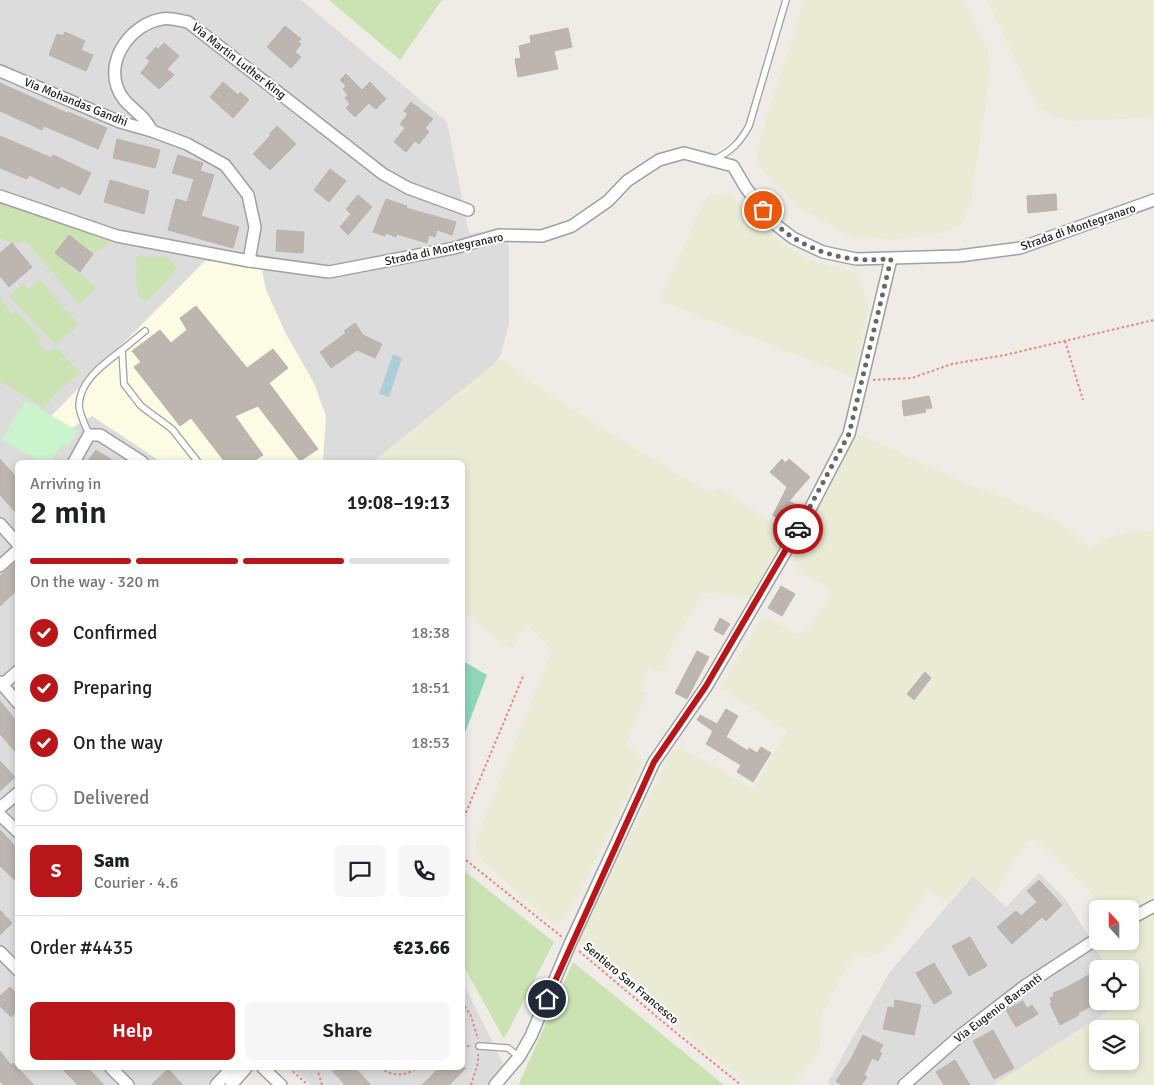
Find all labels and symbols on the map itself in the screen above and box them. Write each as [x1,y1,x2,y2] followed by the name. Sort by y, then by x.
[188,20,289,103] street label: Via Martin Luther King
[22,75,130,130] street label: Via Mohandas Gandhi
[742,189,784,231] pin
[1019,201,1138,254] street label: Strada di Montegranaro
[383,230,505,269] street label: Strada di Montegranaro
[773,504,823,554] courier
[1089,900,1139,950] north arrow
[580,939,681,1027] street label: Sentiero San Francesco
[951,970,1045,1046] street label: Via Eugenio Barsanti
[526,978,568,1020] pin

